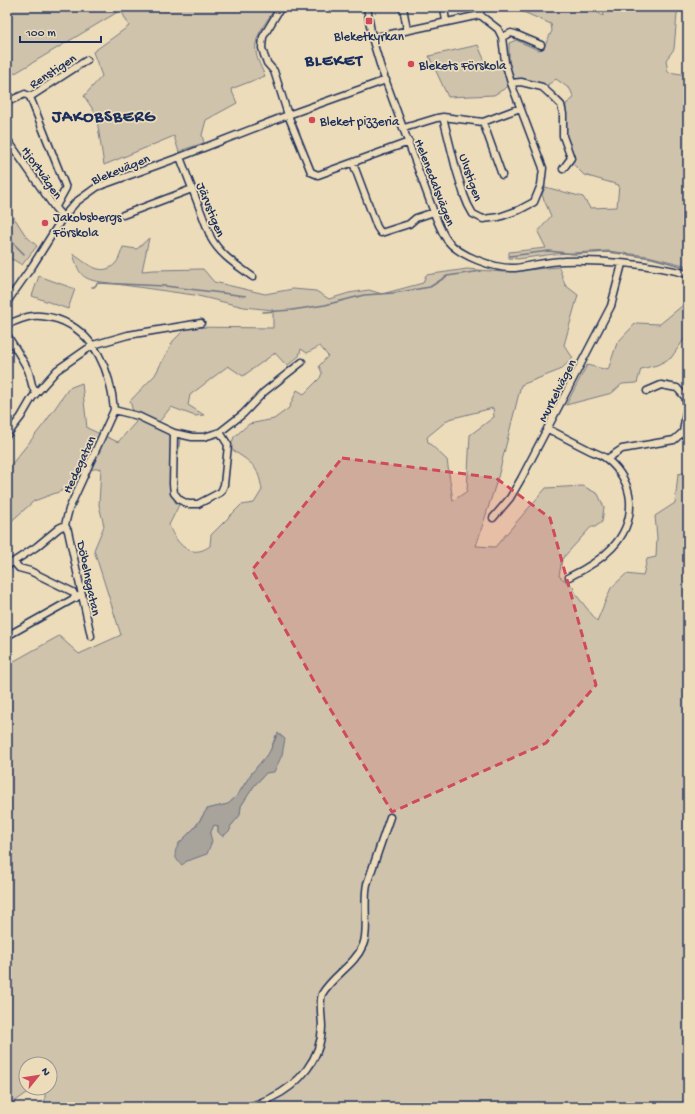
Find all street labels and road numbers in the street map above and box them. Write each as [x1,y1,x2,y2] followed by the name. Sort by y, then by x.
[27,51,80,93] street label: Renstigen
[410,137,457,229] street label: Helenedalsvägen
[17,144,65,203] street label: Hjortvägen
[88,151,153,189] street label: Blekevägen
[455,152,485,204] street label: Ulvstigen
[192,180,228,240] street label: Järvstigen
[536,357,581,425] street label: Murkelvägen
[60,433,100,496] street label: Hedegatan
[72,539,103,618] street label: Döbelnsgatan

